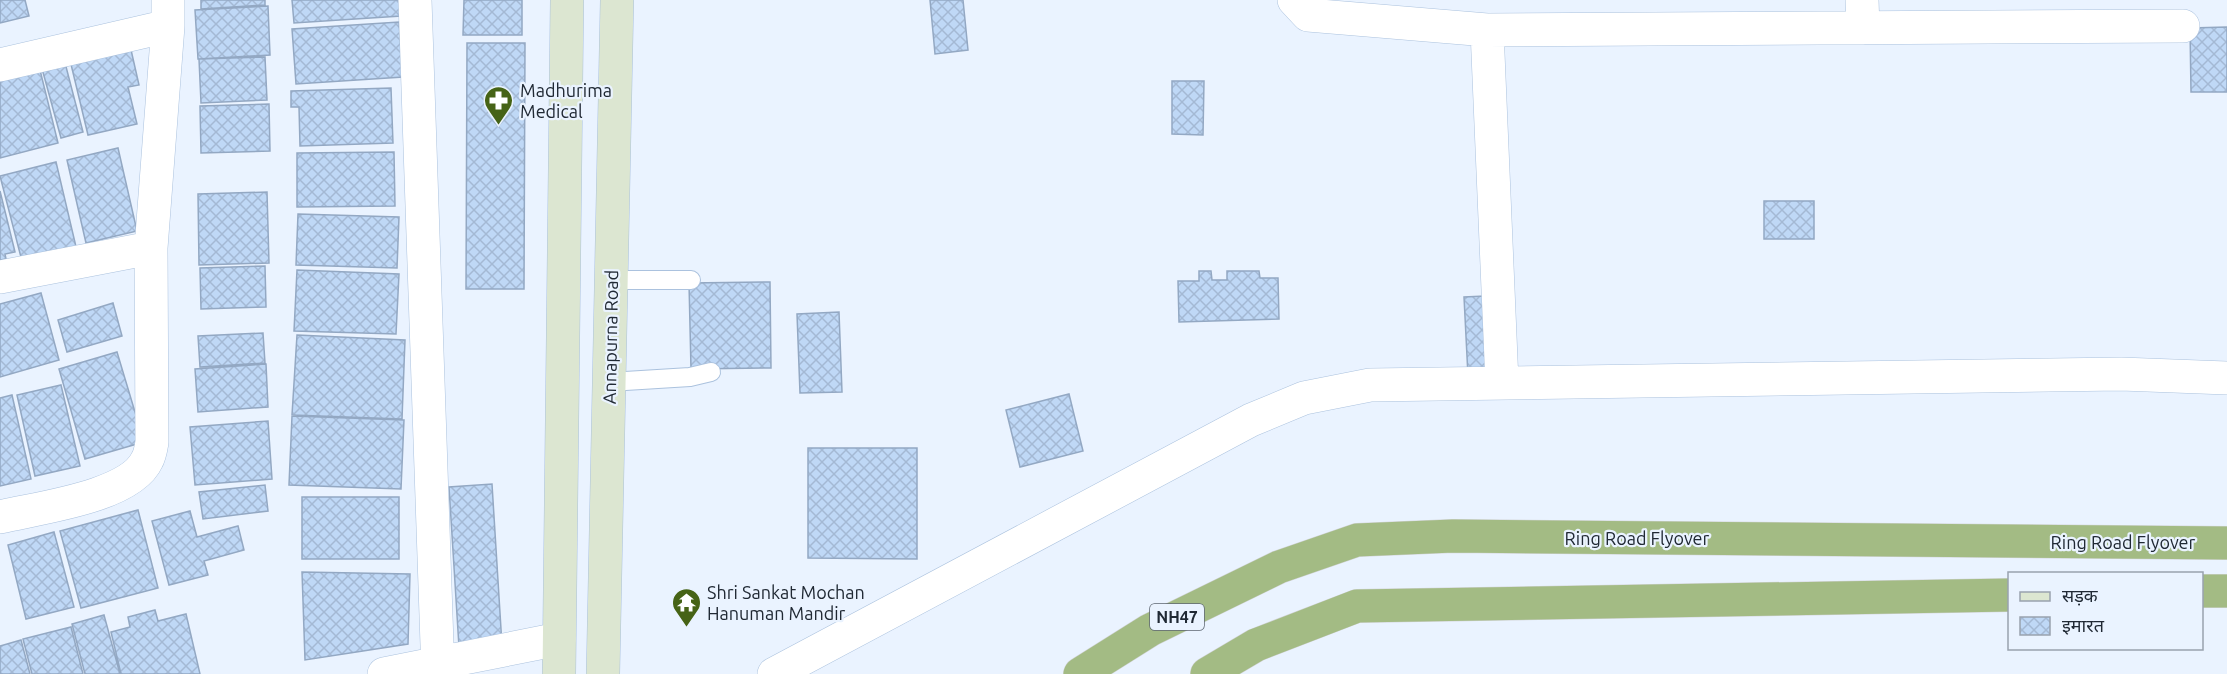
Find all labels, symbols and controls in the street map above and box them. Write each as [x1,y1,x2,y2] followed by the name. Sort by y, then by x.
[520,80,612,121] place label: Madhurima Medical
[483,84,515,126] pharmacy icon: Madhurima Medical
[599,270,621,404] street label: Annapurna Road
[1565,528,1710,548] street label: Ring Road Flyover
[2051,532,2196,552] street label: Ring Road Flyover
[2008,572,2203,650] legend
[707,582,865,623] place label: Shri Sankat Mochan Hanuman Mandir
[2062,585,2099,606] text: सड़क
[670,586,702,628] temple icon: Shri Sankat Mochan Hanuman Mandir
[1150,604,1204,630] road number: NH47
[2062,615,2105,635] text: इमारत

